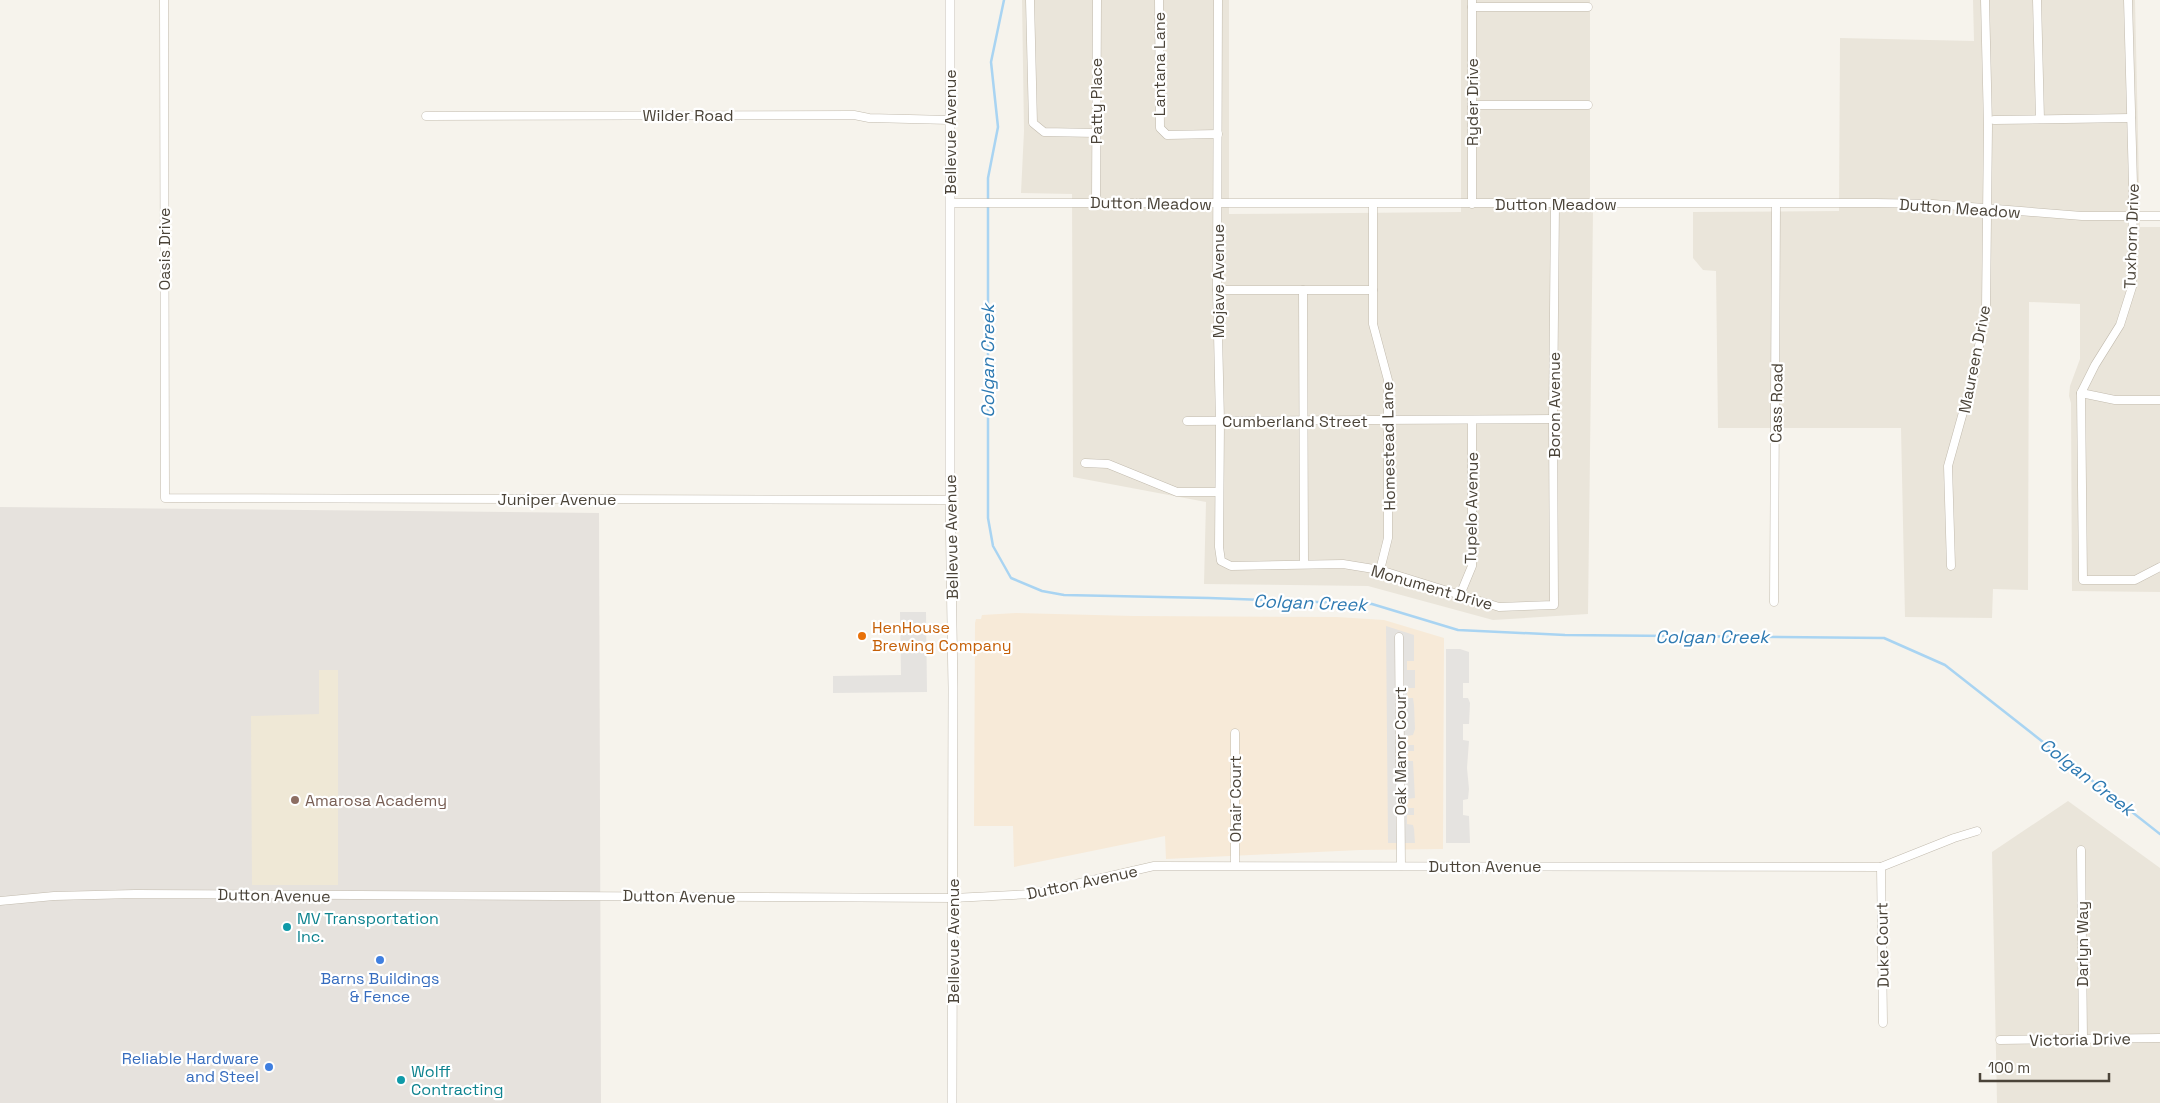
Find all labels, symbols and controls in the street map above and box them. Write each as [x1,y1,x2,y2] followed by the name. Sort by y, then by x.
[1149,12,1170,116] street label: Lantana Lane
[1086,58,1107,144] street label: Patty Place
[1462,58,1483,146] street label: Ryder Drive
[940,69,961,195] street label: Bellevue Avenue
[642,105,734,126] street label: Wilder Road
[2119,183,2144,289] street label: Tuxhorn Drive
[1090,192,1212,215] street label: Dutton Meadow
[1495,194,1617,215] street label: Dutton Meadow
[1898,194,2021,223] street label: Dutton Meadow
[154,207,175,291] street label: Oasis Drive
[1208,224,1229,338] street label: Mojave Avenue
[976,302,999,418] water label: Colgan Creek
[1954,303,1995,415] street label: Maureen Drive
[1544,352,1565,458] street label: Boron Avenue
[1765,363,1788,443] street label: Cass Road
[1377,381,1400,511] street label: Homestead Lane
[1222,411,1368,432] street label: Cumberland Street
[1460,452,1483,564] street label: Tupelo Avenue
[940,474,963,600] street label: Bellevue Avenue
[498,489,616,510] street label: Juniper Avenue
[1368,560,1495,615] street label: Monument Drive
[1253,589,1370,616] water label: Colgan Creek
[872,617,1011,656] place label: HenHouse Brewing Company
[1655,625,1771,648] water label: Colgan Creek
[856,630,868,642] marker: HenHouse Brewing Company
[1390,687,1411,815] street label: Oak Manor Court
[2035,733,2141,822] water label: Colgan Creek
[1225,755,1246,843] street label: Ohair Court
[305,790,447,811] place label: Amarosa Academy
[289,794,301,806] marker: Amarosa Academy
[1428,856,1542,877] street label: Dutton Avenue
[1025,860,1140,905] street label: Dutton Avenue
[943,878,964,1004] street label: Bellevue Avenue
[217,884,331,907] street label: Dutton Avenue
[622,885,736,908] street label: Dutton Avenue
[2072,901,2093,987] street label: Darlyn Way
[1871,902,1894,988] street label: Duke Court
[297,908,439,947] place label: MV Transportation Inc.
[281,921,293,933] marker: MV Transportation Inc.
[374,954,386,966] marker: Barns Buildings & Fence
[320,968,440,1007] place label: Barns Buildings & Fence
[2029,1028,2131,1051] street label: Victoria Drive
[122,1048,259,1087] place label: Reliable Hardware and Steel
[1980,1050,2109,1082] scale bar
[1988,1058,2030,1077] text: 100 m
[263,1061,275,1073] marker: Reliable Hardware and Steel
[411,1061,503,1100] place label: Wolff Contracting
[395,1074,407,1086] marker: Wolff Contracting

